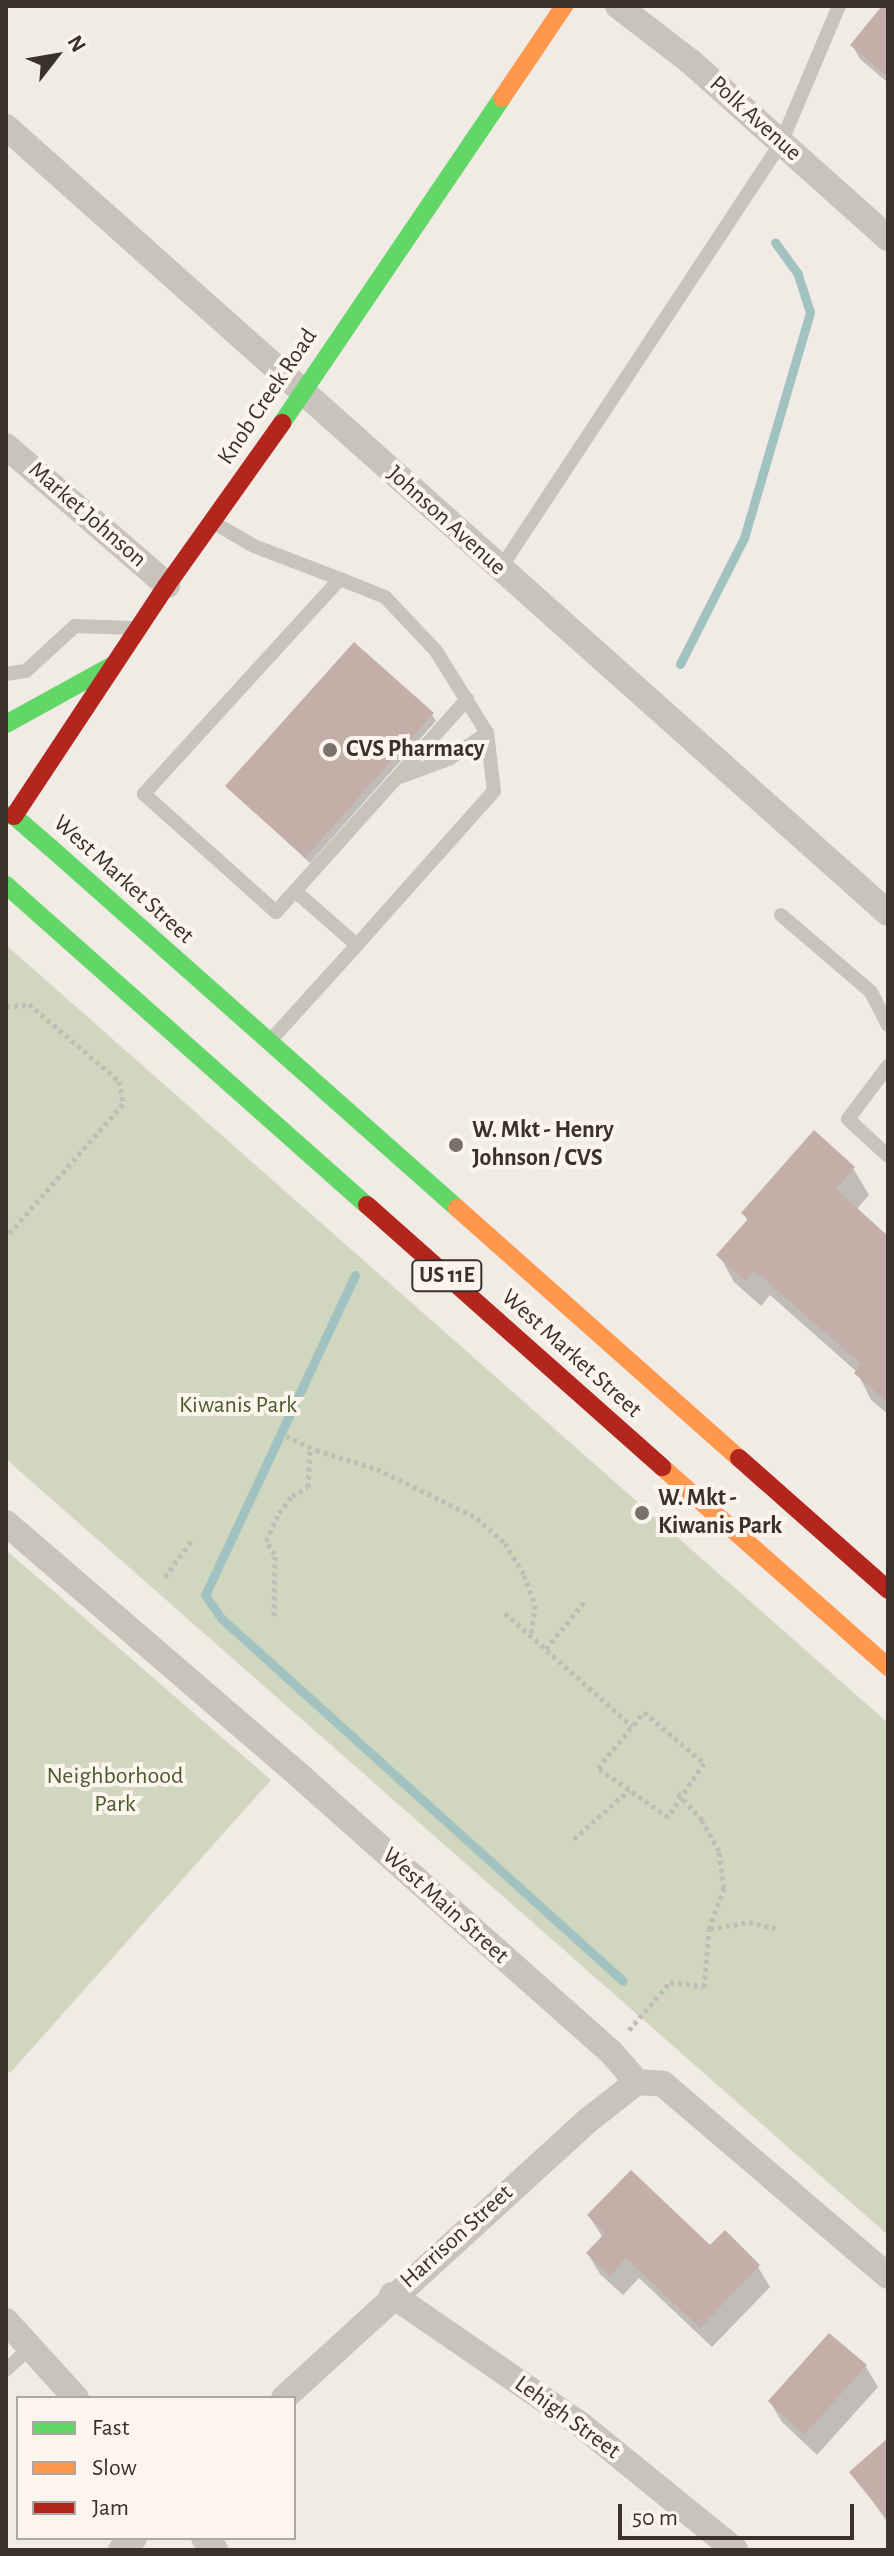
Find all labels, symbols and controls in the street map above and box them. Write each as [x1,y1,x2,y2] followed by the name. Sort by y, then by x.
[16,16,96,96] north arrow
[63,31,90,56] text: N
[703,70,807,168] street label: Polk Avenue
[212,324,324,470] street label: Knob Creek Road
[22,456,152,574] street label: Market Johnson
[381,460,511,582] street label: Johnson Avenue
[346,736,484,764] place label: CVS Pharmacy
[321,741,339,759] marker: CVS Pharmacy
[47,809,199,951] street label: West Market Street
[472,1117,614,1173] place label: W. Mkt - Henry Johnson / CVS
[447,1136,465,1154] marker: W. Mkt - Henry Johnson / CVS
[411,1258,483,1294] road number: US 11E
[495,1283,647,1425] street label: West Market Street
[179,1392,297,1420] park label: Kiwanis Park
[658,1485,782,1541] place label: W. Mkt - Kiwanis Park
[633,1504,651,1522] marker: W. Mkt - Kiwanis Park
[46,1763,184,1819] park label: Neighborhood Park
[376,1842,514,1970] street label: West Main Street
[395,2179,519,2295] street label: Harrison Street
[509,2370,625,2466] street label: Lehigh Street
[16,2396,296,2540] legend
[92,2416,129,2440] text: Fast
[92,2456,137,2480] text: Slow
[622,2488,858,2538] scale bar
[92,2496,129,2520] text: Jam
[632,2506,678,2530] text: 50 m

